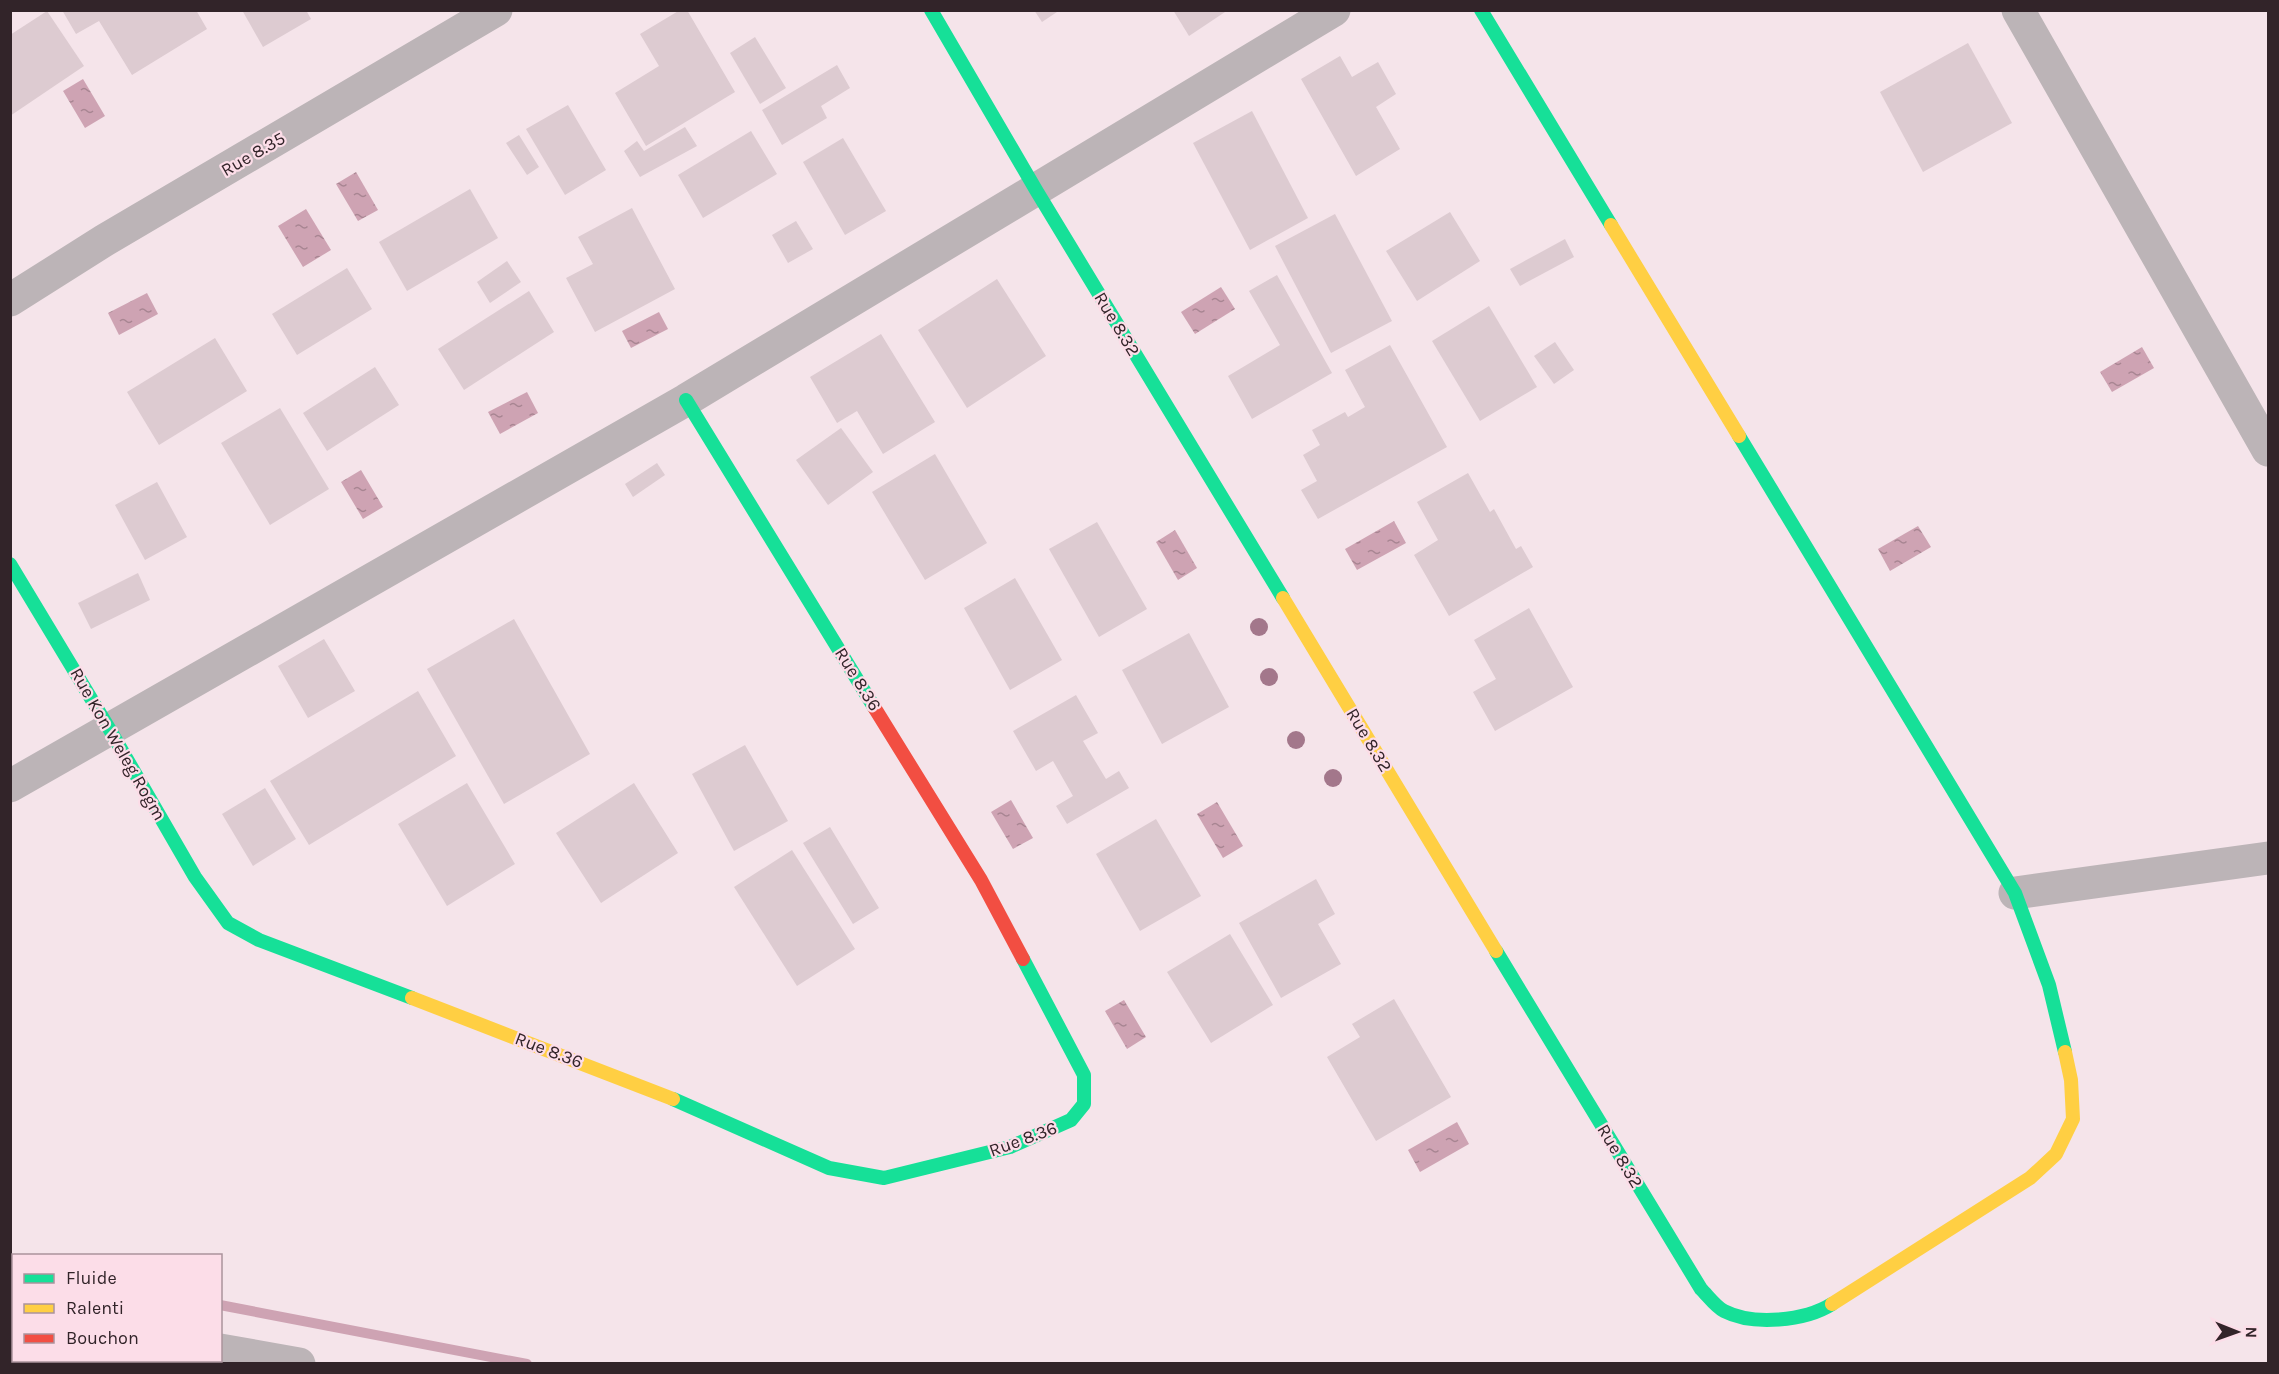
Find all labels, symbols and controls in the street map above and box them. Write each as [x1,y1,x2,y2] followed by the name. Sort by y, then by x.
[217,127,289,181] street label: Rue 8.35
[1089,288,1145,360] street label: Rue 8.32
[830,643,886,715] street label: Rue 8.36
[65,664,171,824] street label: Rue Kon Weleg Rogm
[1341,704,1397,776] street label: Rue 8.32
[512,1027,586,1073] street label: Rue 8.36
[986,1117,1060,1161] street label: Rue 8.36
[1592,1120,1648,1192] street label: Rue 8.32
[12,1254,222,1362] legend
[66,1267,117,1289] text: Fluide
[66,1297,124,1319] text: Ralenti
[2207,1302,2267,1362] north arrow
[2242,1326,2261,1338] text: N
[66,1327,139,1349] text: Bouchon

